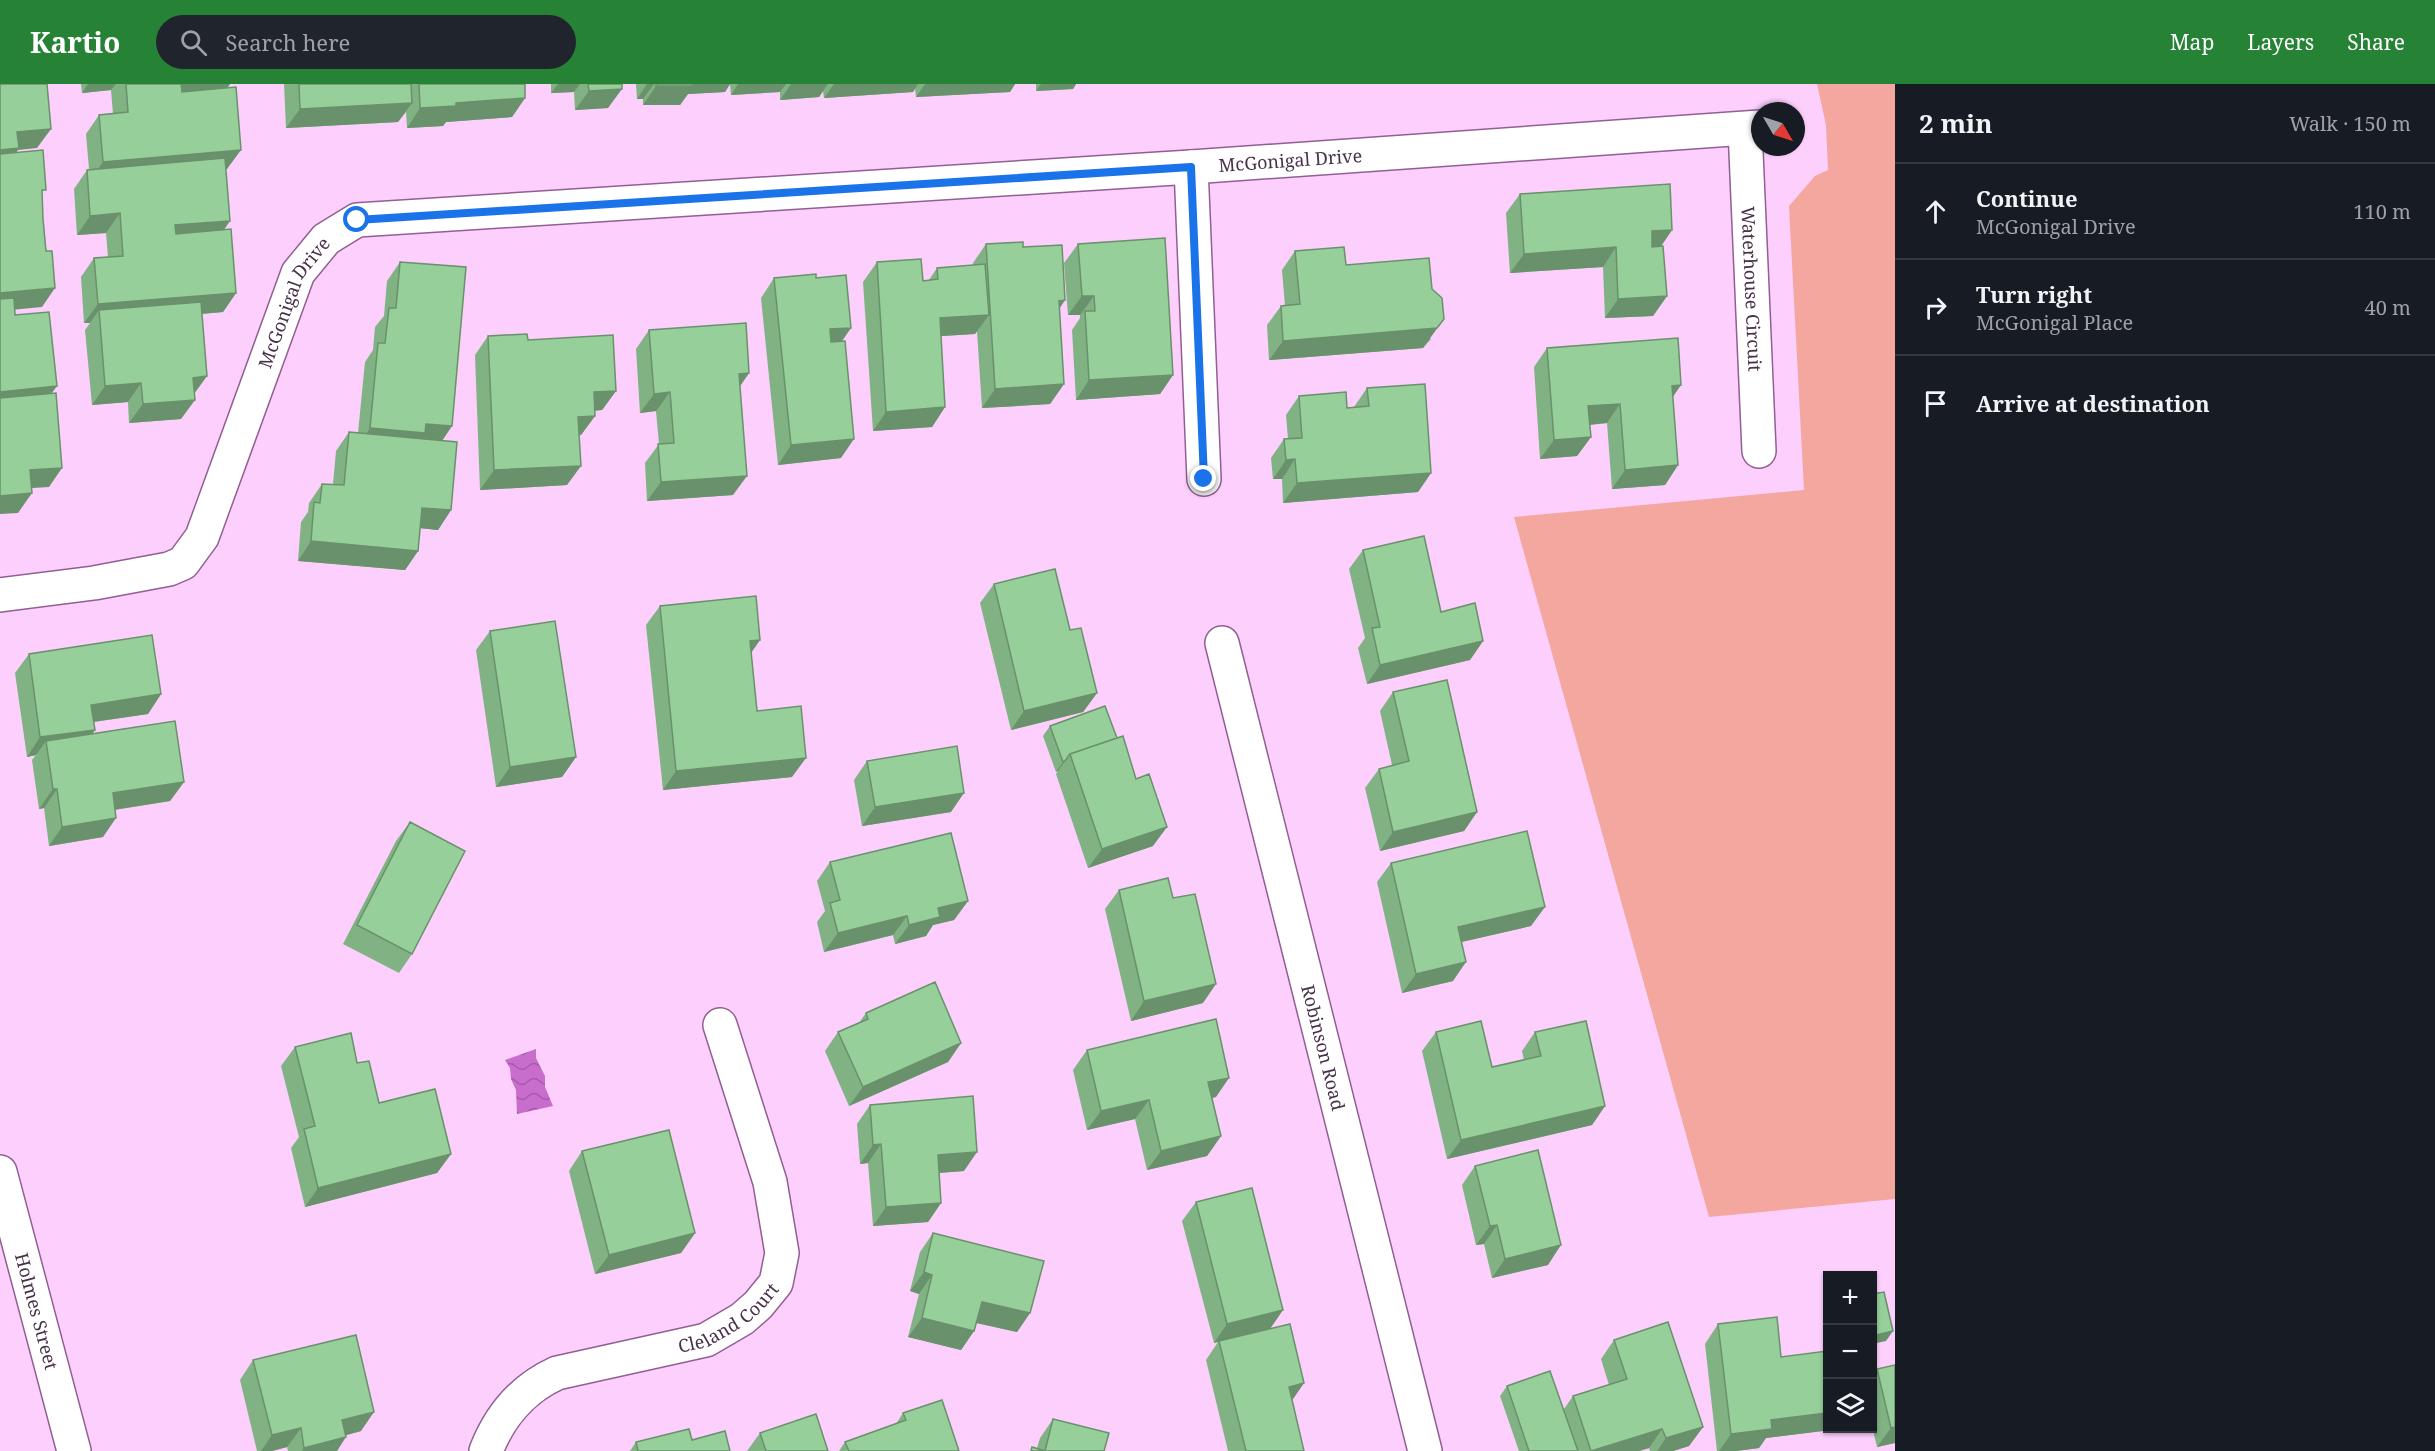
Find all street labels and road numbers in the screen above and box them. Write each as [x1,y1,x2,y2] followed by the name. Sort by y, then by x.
[1218,143,1363,177] street label: McGonigal Drive
[1736,206,1768,372] street label: Waterhouse Circuit
[252,232,335,371] street label: McGonigal Drive
[1296,982,1351,1113] street label: Robinson Road
[10,1250,64,1372] street label: Holmes Street
[676,1278,784,1358] street label: Cleland Court

